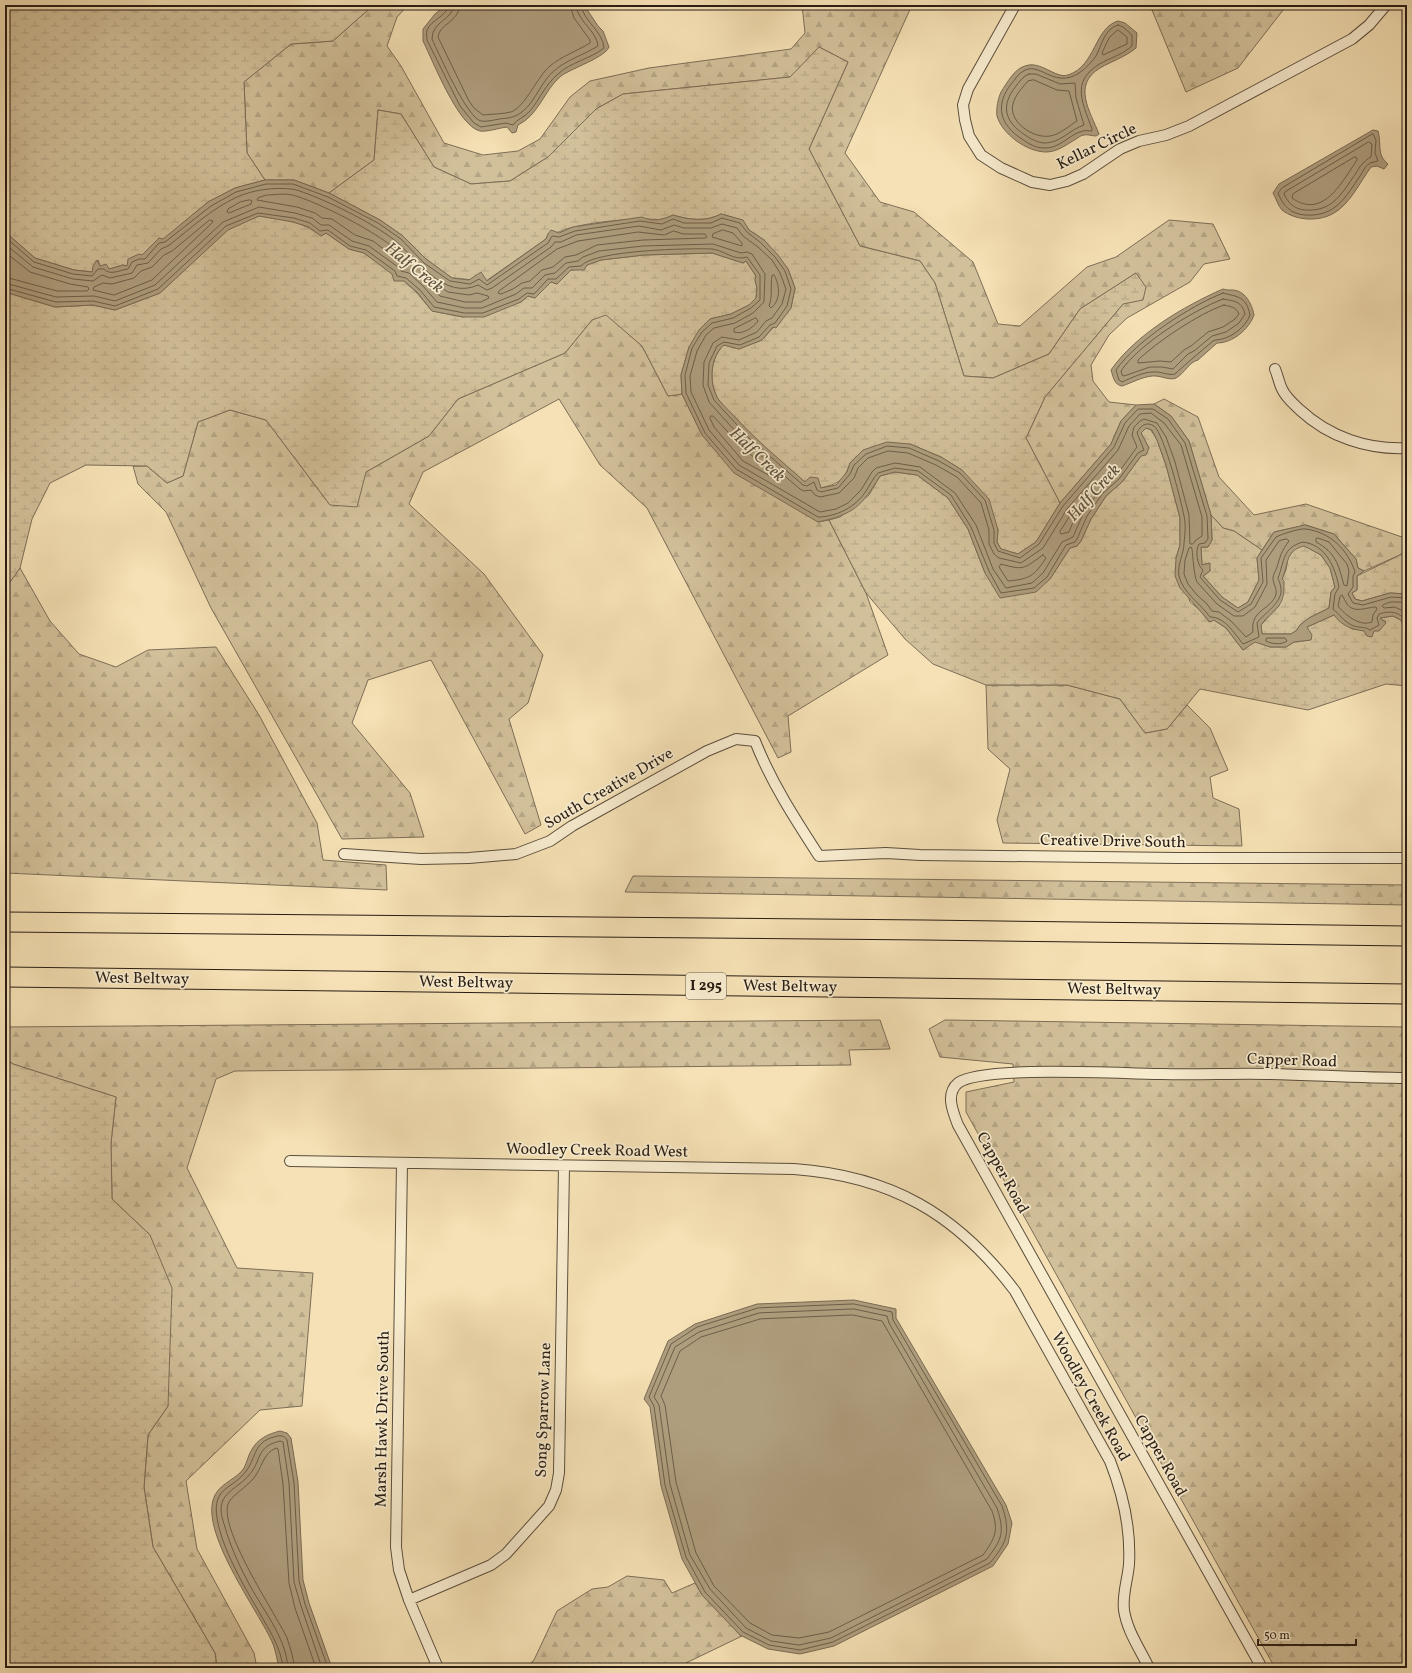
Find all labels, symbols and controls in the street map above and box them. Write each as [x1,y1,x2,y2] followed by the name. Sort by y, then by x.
[1053,118,1141,176] street label: Kellar Circle
[380,237,448,299] water label: Half Creek
[724,422,790,488] water label: Half Creek
[1062,459,1126,527] water label: Half Creek
[540,743,678,835] street label: South Creative Drive
[1040,830,1186,854] street label: Creative Drive South
[95,967,190,991] street label: West Beltway
[419,971,514,995] street label: West Beltway
[686,973,726,999] road number: I 295
[743,975,838,999] street label: West Beltway
[1067,978,1162,1002] street label: West Beltway
[1246,1048,1338,1074] street label: Capper Road
[970,1128,1034,1218] street label: Capper Road
[506,1138,689,1164] street label: Woodley Creek Road West
[1045,1328,1135,1466] street label: Woodley Creek Road
[370,1330,396,1508] street label: Marsh Hawk Drive South
[531,1342,557,1478] street label: Song Sparrow Lane
[1128,1411,1192,1501] street label: Capper Road
[1258,1621,1356,1647] scale bar
[1264,1628,1290,1644] text: 50 m

